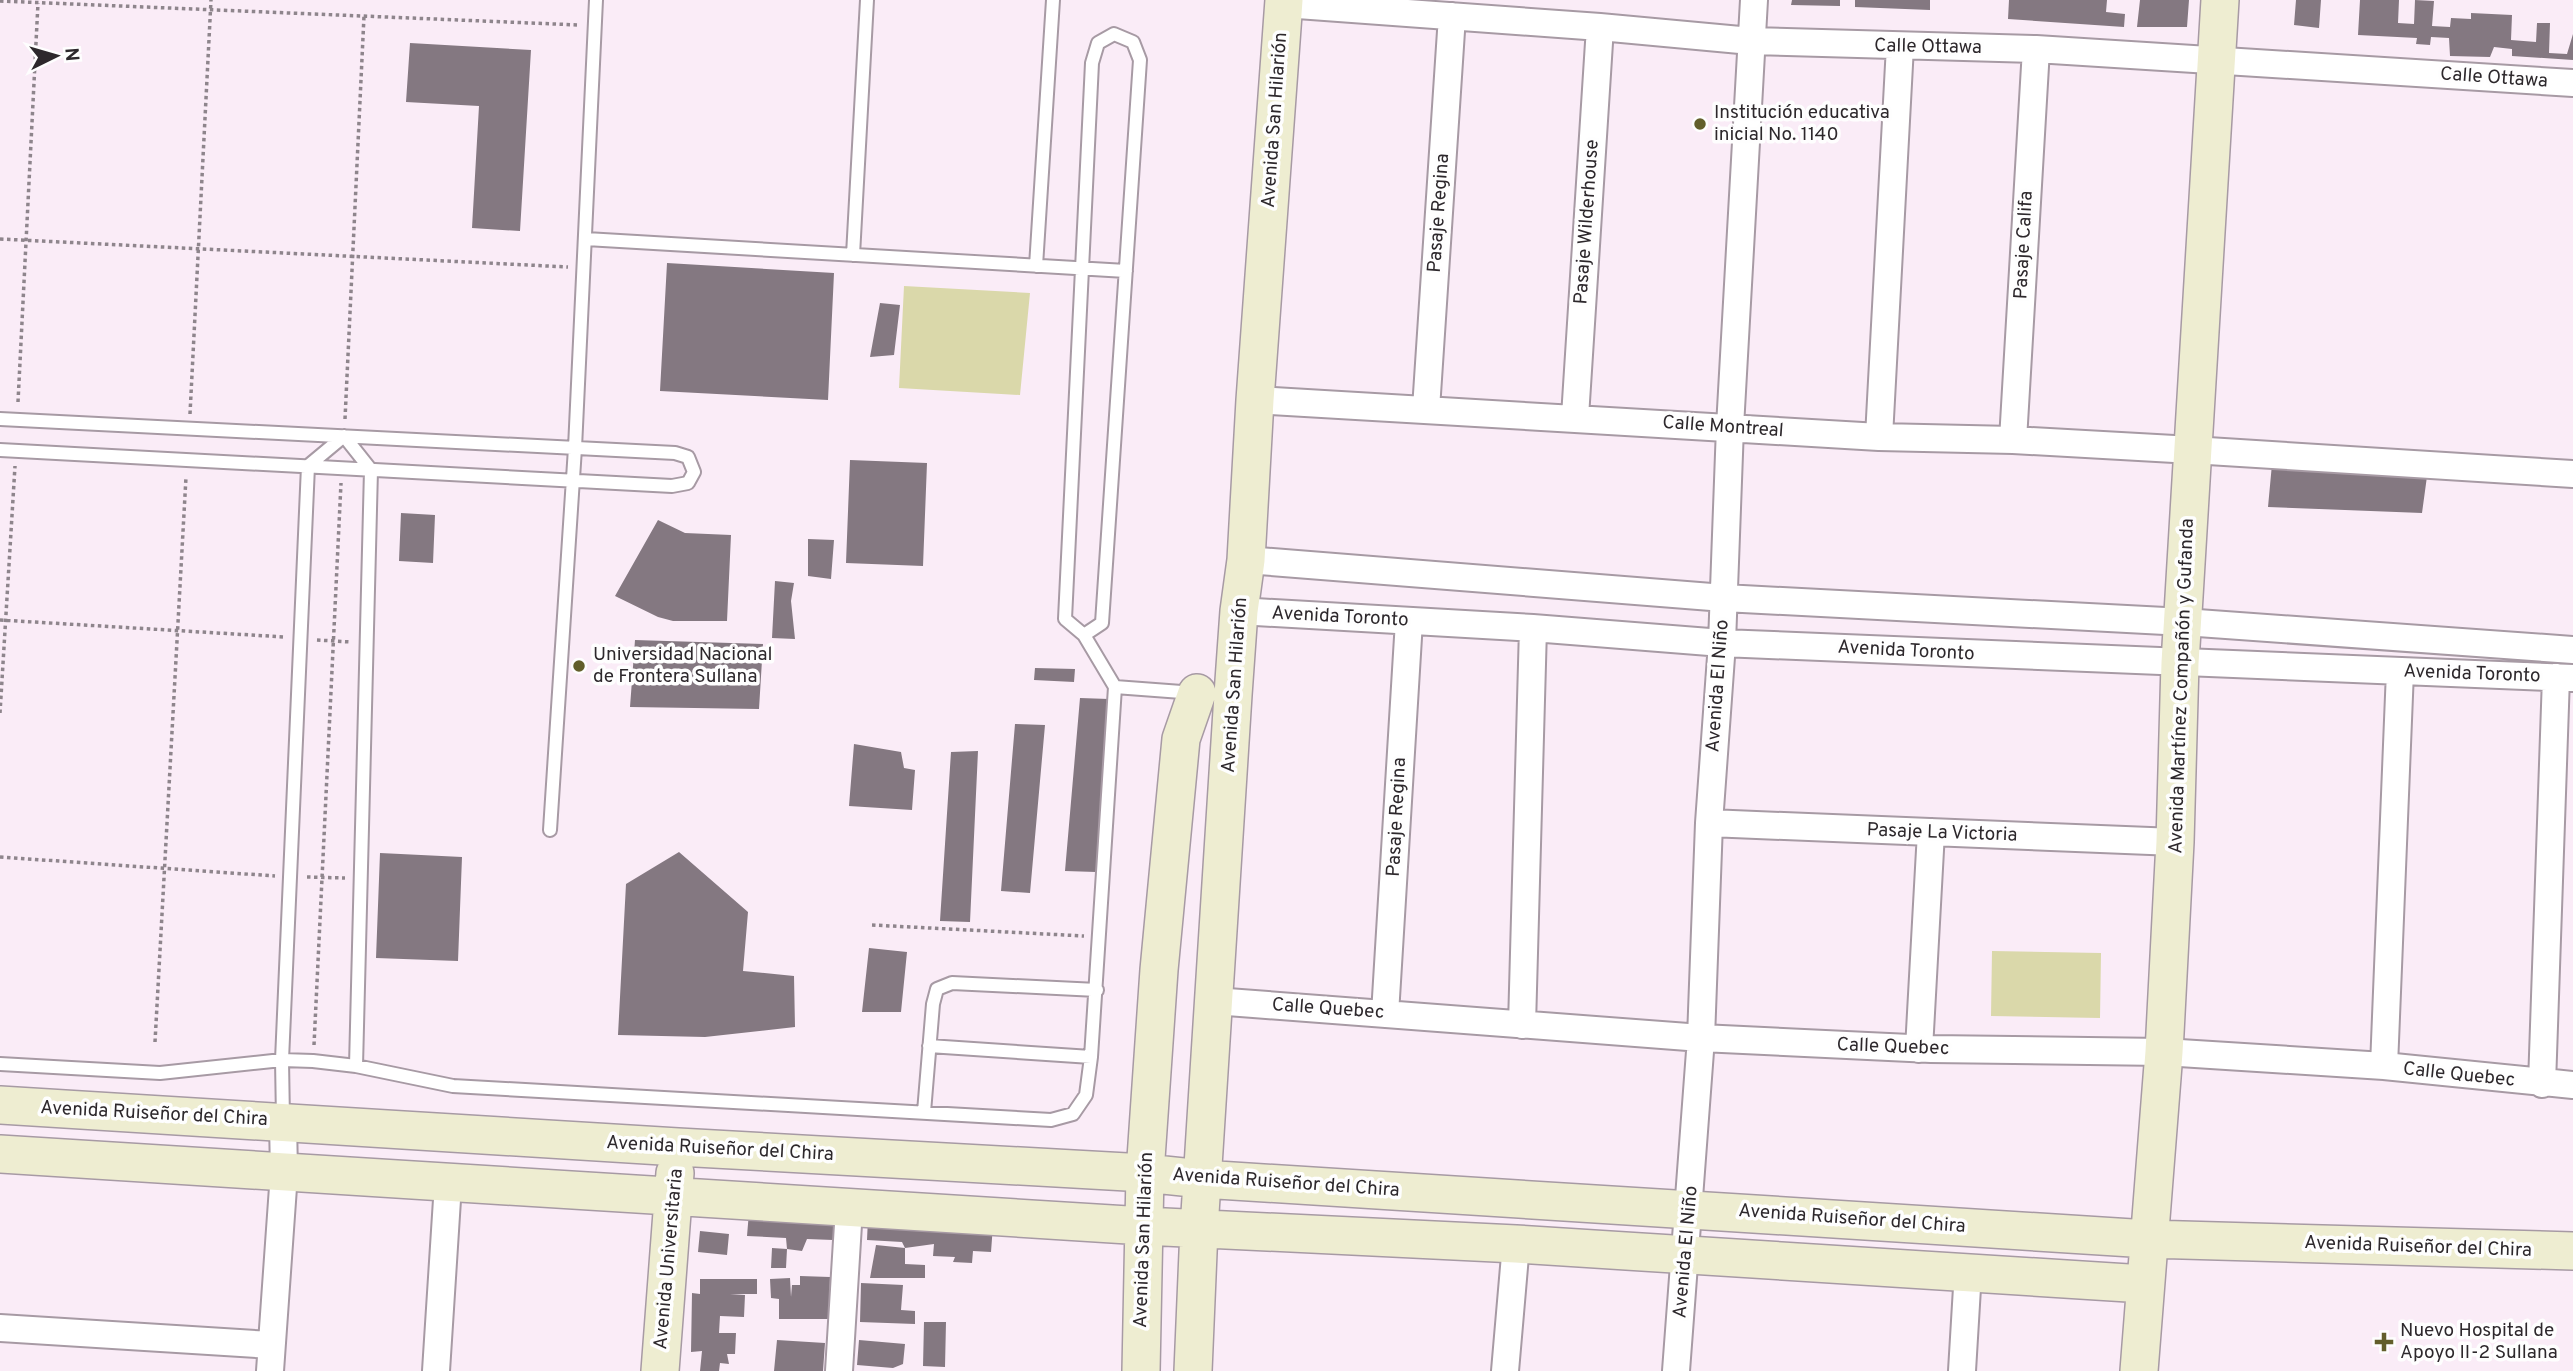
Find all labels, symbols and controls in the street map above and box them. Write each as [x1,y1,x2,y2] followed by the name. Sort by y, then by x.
[21,21,91,91] north arrow
[1257,31,1293,209] street label: Avenida San Hilarión
[1874,34,1982,60] street label: Calle Ottawa
[58,47,83,63] text: N
[2439,62,2549,94] street label: Calle Ottawa
[1714,101,1890,147] place label: Institución educativa inicial No. 1140
[1692,116,1708,132] marker: Institución educativa inicial No. 1140
[1569,139,1605,305] street label: Pasaje Wilderhouse
[1423,153,1455,273] street label: Pasaje Regina
[2009,190,2039,300] street label: Pasaje Califa
[1662,411,1784,443] street label: Calle Montreal
[2164,518,2200,854] street label: Avenida Martínez Compañón y Gufanda
[1217,596,1253,774] street label: Avenida San Hilarión
[1271,601,1409,633] street label: Avenida Toronto
[1701,619,1735,753] street label: Avenida El Niño
[1837,635,1975,667] street label: Avenida Toronto
[593,643,772,689] place label: Universidad Nacional de Frontera Sullana
[571,658,587,674] marker: Universidad Nacional de Frontera Sullana
[2403,660,2541,688] street label: Avenida Toronto
[1382,757,1412,877] street label: Pasaje Regina
[1866,818,2018,848] street label: Pasaje La Victoria
[1271,993,1385,1025] street label: Calle Quebec
[1836,1033,1950,1061] street label: Calle Quebec
[2402,1057,2516,1093] street label: Calle Quebec
[40,1096,268,1132] street label: Avenida Ruiseñor del Chira
[606,1131,834,1167] street label: Avenida Ruiseñor del Chira
[1129,1152,1159,1328] street label: Avenida San Hilarión
[1172,1163,1400,1203] street label: Avenida Ruiseñor del Chira
[649,1167,689,1351] street label: Avenida Universitaria
[1668,1185,1704,1319] street label: Avenida El Niño
[1738,1199,1966,1239] street label: Avenida Ruiseñor del Chira
[2304,1231,2532,1263] street label: Avenida Ruiseñor del Chira
[2400,1319,2558,1365] place label: Nuevo Hospital de Apoyo II-2 Sullana
[2374,1332,2394,1352] marker: Nuevo Hospital de Apoyo II-2 Sullana

